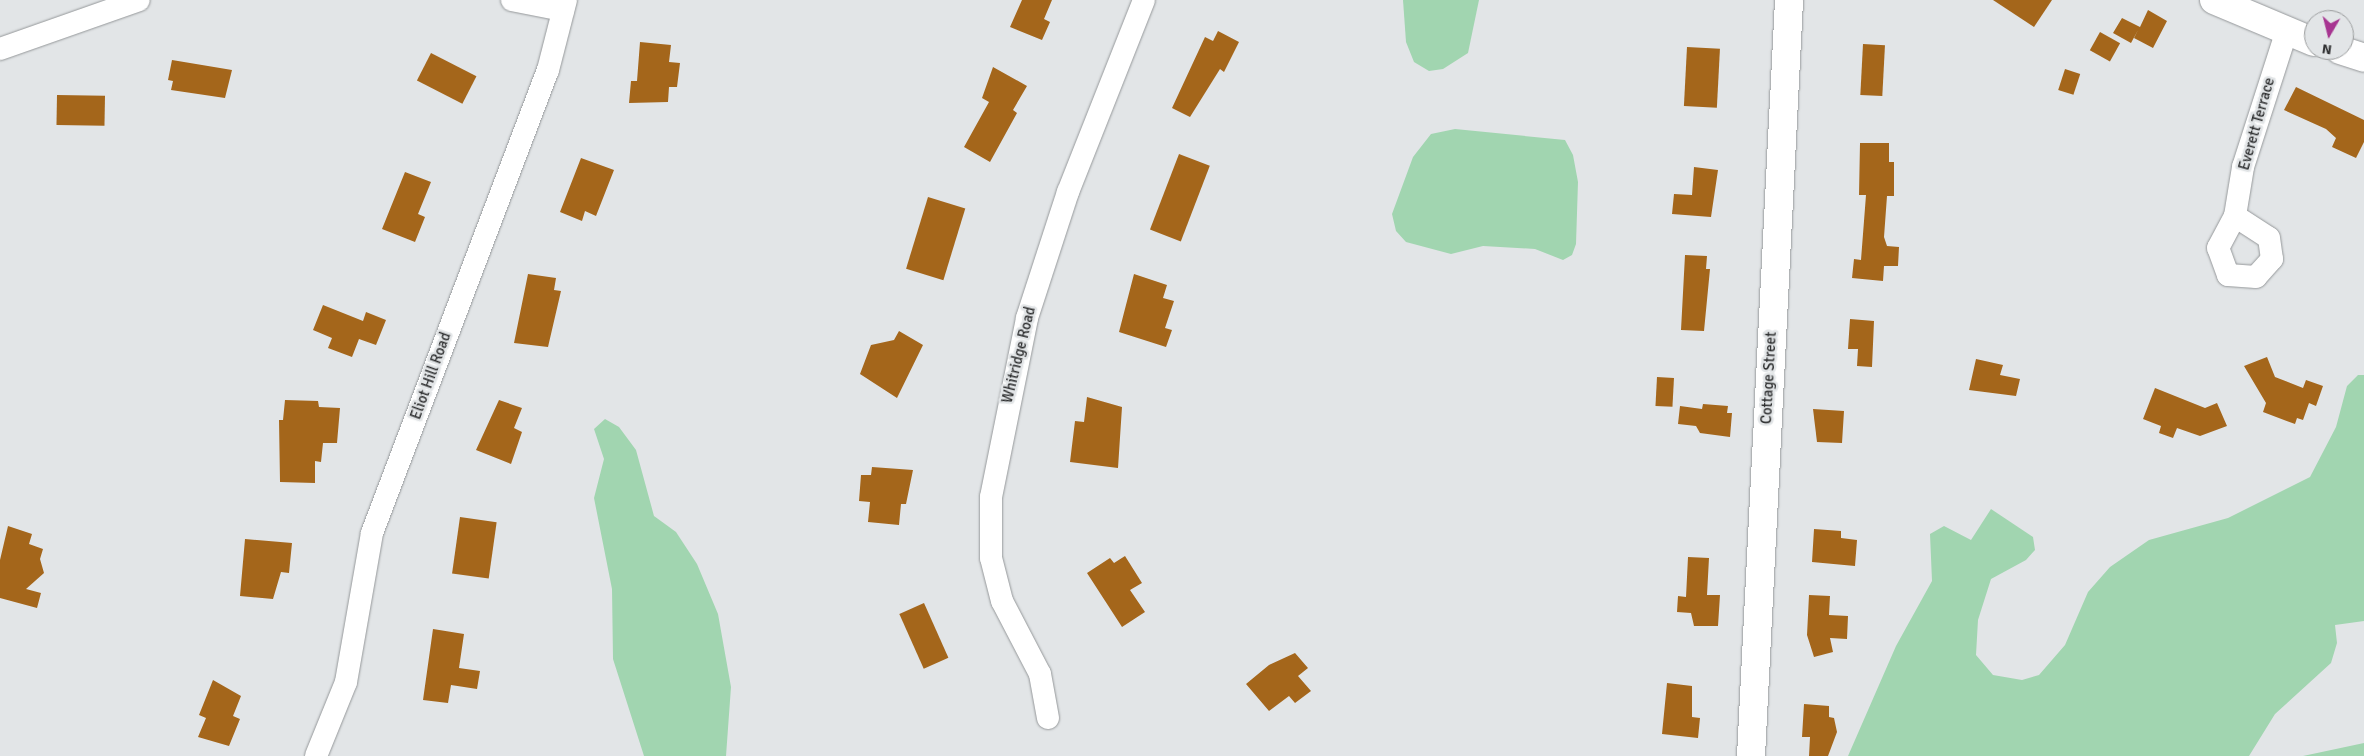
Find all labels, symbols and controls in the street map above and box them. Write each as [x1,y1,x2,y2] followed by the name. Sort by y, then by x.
[2304,10,2354,60] north arrow
[2321,40,2333,58] text: N
[2235,76,2279,172] street label: Everett Terrace
[998,305,1040,405] street label: Whitridge Road
[407,330,455,422] street label: Eliot Hill Road
[1758,331,1780,425] street label: Cottage Street

